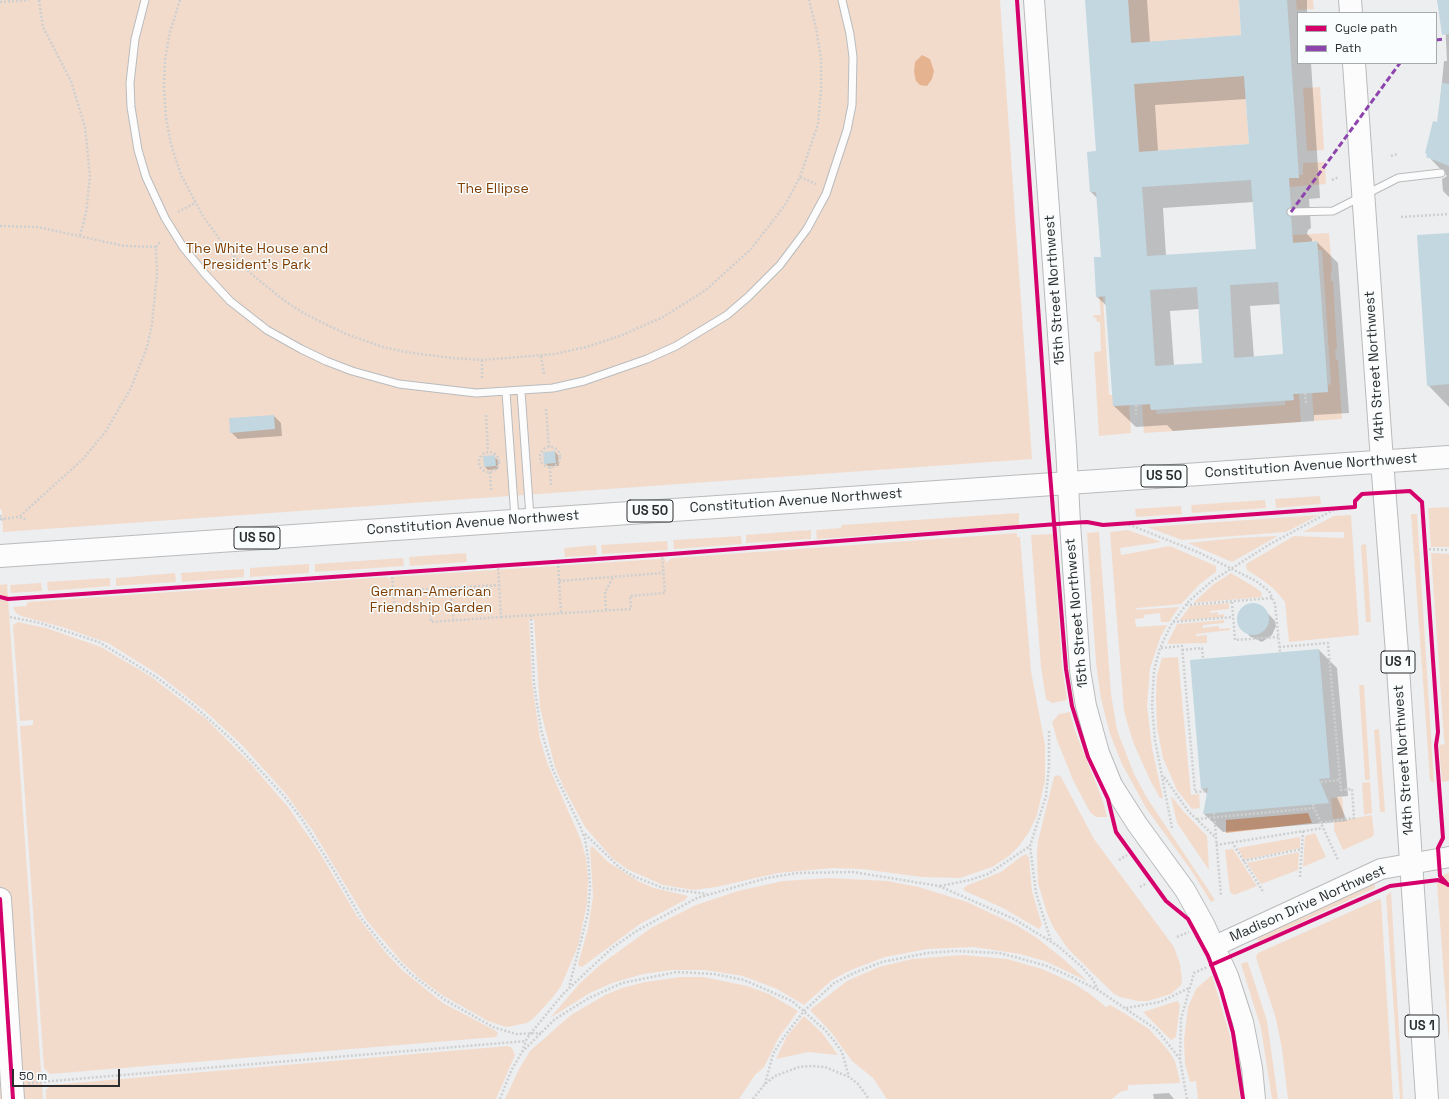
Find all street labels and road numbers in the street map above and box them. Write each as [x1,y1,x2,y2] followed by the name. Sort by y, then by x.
[1041,214,1069,366] street label: 15th Street Northwest
[1361,290,1389,442] street label: 14th Street Northwest
[1204,450,1418,482] street label: Constitution Avenue Northwest
[1141,465,1187,487] road number: US 50
[689,485,903,517] street label: Constitution Avenue Northwest
[627,500,673,522] road number: US 50
[366,507,580,539] street label: Constitution Avenue Northwest
[234,527,280,549] road number: US 50
[1062,537,1092,689] street label: 15th Street Northwest
[1381,651,1415,673] road number: US 1
[1390,684,1418,836] street label: 14th Street Northwest
[1227,862,1389,946] street label: Madison Drive Northwest
[1405,1015,1439,1037] road number: US 1

